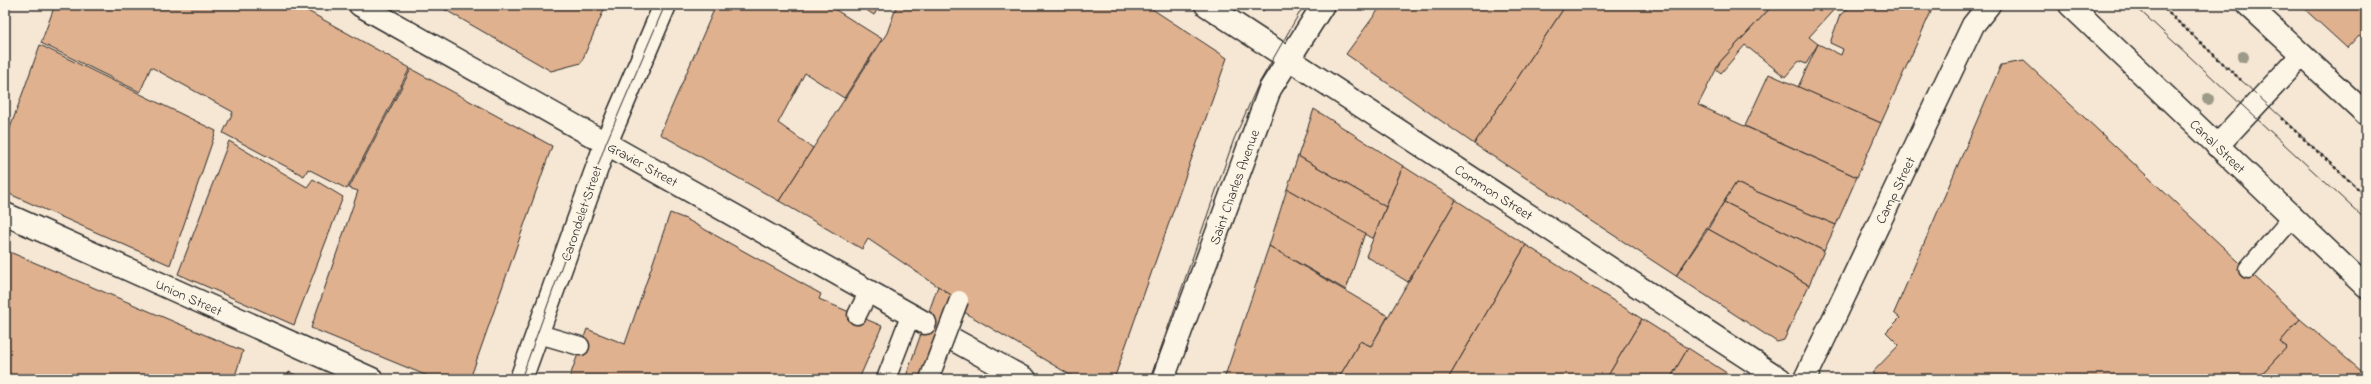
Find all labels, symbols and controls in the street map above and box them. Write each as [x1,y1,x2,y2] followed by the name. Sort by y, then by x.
[2184,115,2250,179] street label: Canal Street
[1205,126,1266,248] street label: Saint Charles Avenue
[603,137,682,194] street label: Gravier Street
[1871,153,1922,228] street label: Camp Street
[1450,160,1537,227] street label: Common Street
[556,163,609,264] street label: Carondelet Street
[152,274,225,323] street label: Union Street

